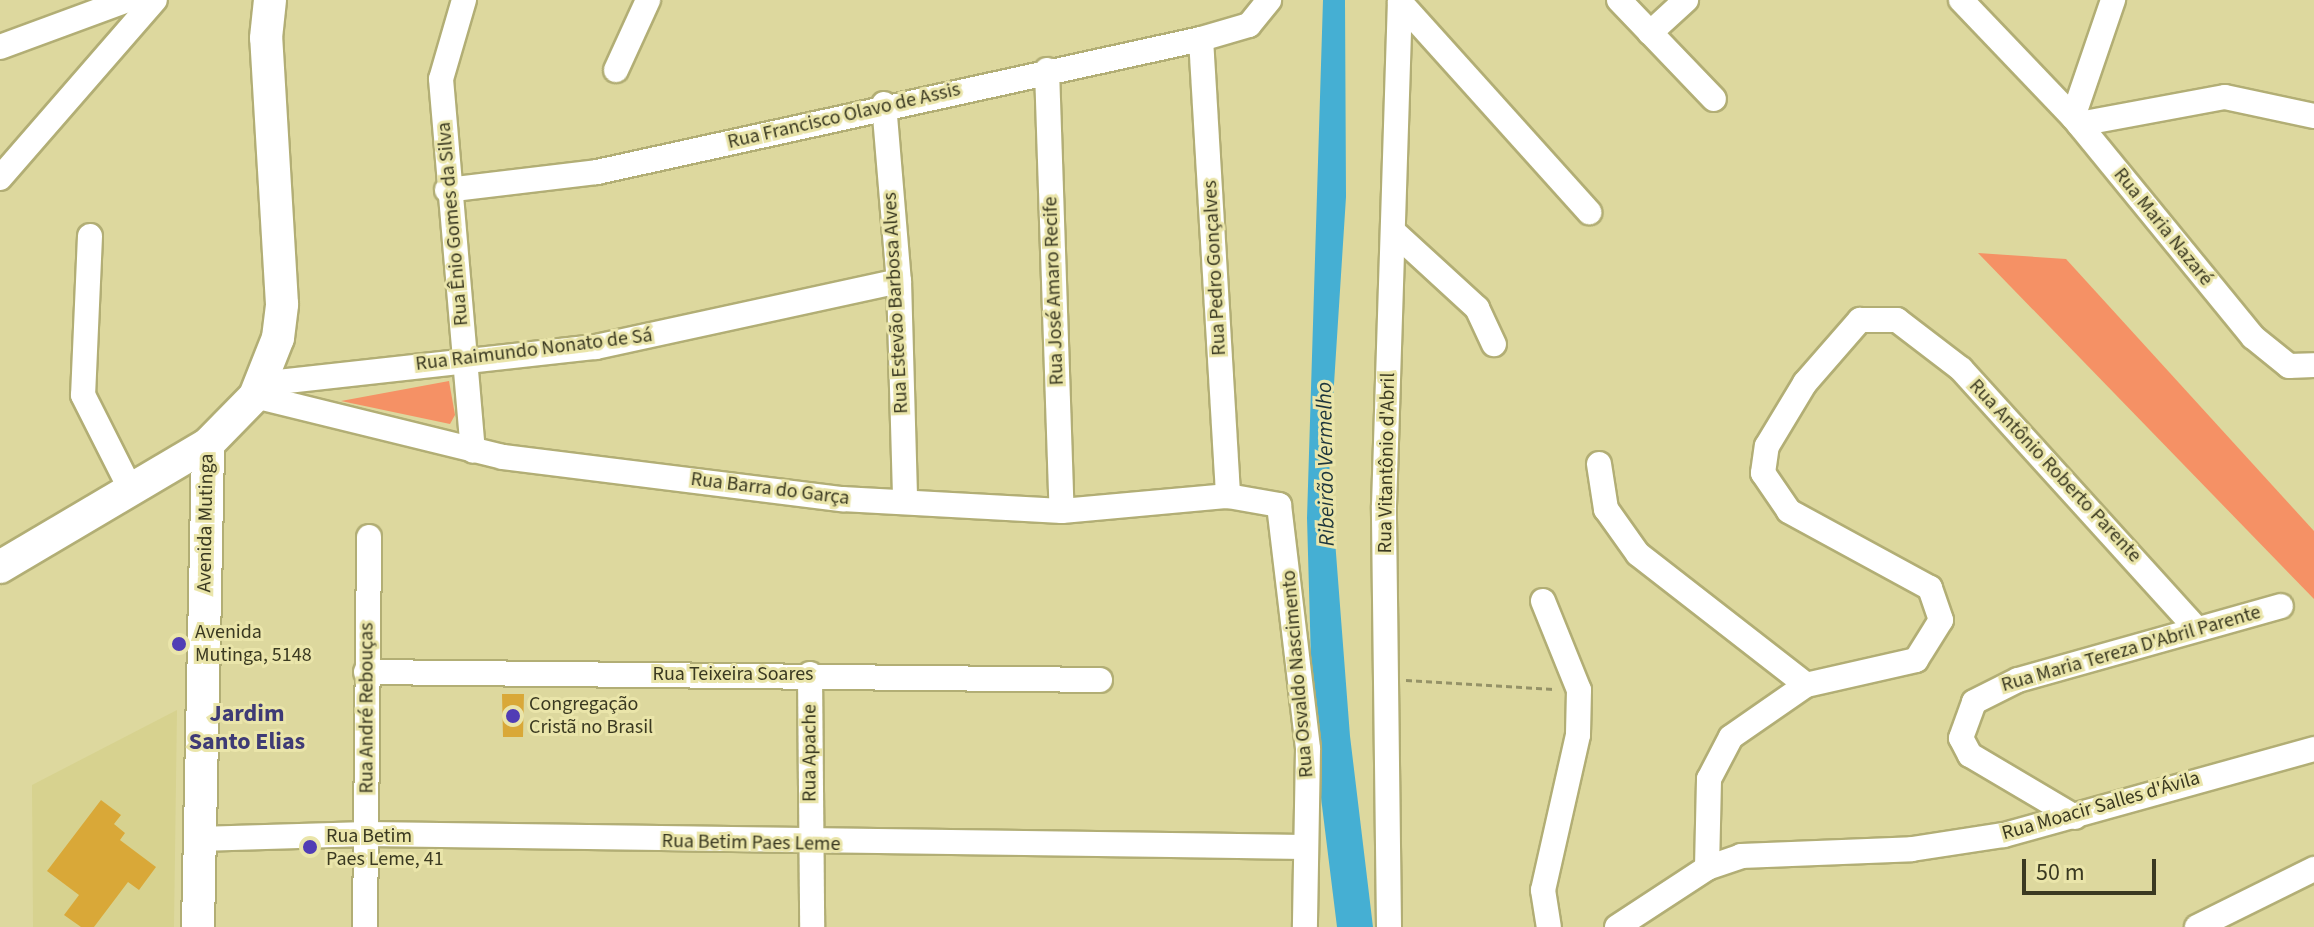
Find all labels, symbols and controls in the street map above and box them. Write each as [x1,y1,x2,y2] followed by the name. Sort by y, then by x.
[725,78,963,154] street label: Rua Francisco Olavo de Assis
[432,121,474,327] street label: Rua Ênio Gomes da Silva
[2108,163,2218,291] street label: Rua Maria Nazaré
[1198,180,1232,356] street label: Rua Pedro Gonçalves
[878,192,914,414] street label: Rua Estevão Barbosa Alves
[1039,196,1069,386] street label: Rua José Amaro Recife
[414,324,654,376] street label: Rua Raimundo Nonato de Sá
[1373,372,1401,554] street label: Rua Vitantônio d'Abril
[1964,374,2146,568] street label: Rua Antônio Roberto Parente
[1311,381,1341,547] water label: Ribeirão Vermelho
[193,453,219,593] street label: Avenida Mutinga
[689,467,851,511] street label: Rua Barra do Garça
[1277,569,1319,779] street label: Rua Osvaldo Nascimento
[1999,600,2263,698] street label: Rua Maria Tereza D'Abril Parente
[195,620,312,667] place label: Avenida Mutinga, 5148
[355,622,379,794] street label: Rua André Rebouças
[170,635,188,653] marker: Avenida Mutinga, 5148
[653,662,813,686] street label: Rua Teixeira Soares
[529,692,653,739] place label: Congregação Cristã no Brasil
[189,700,305,756] district label: Jardim Santo Elias
[798,704,822,802] street label: Rua Apache
[504,707,522,725] marker: Congregação Cristã no Brasil
[1999,766,2203,846] street label: Rua Moacir Salles d'Ávila
[326,824,444,871] place label: Rua Betim Paes Leme, 41
[661,829,841,857] street label: Rua Betim Paes Leme
[301,838,319,856] marker: Rua Betim Paes Leme, 41
[2026,843,2160,893] scale bar
[2036,855,2085,890] text: 50 m

